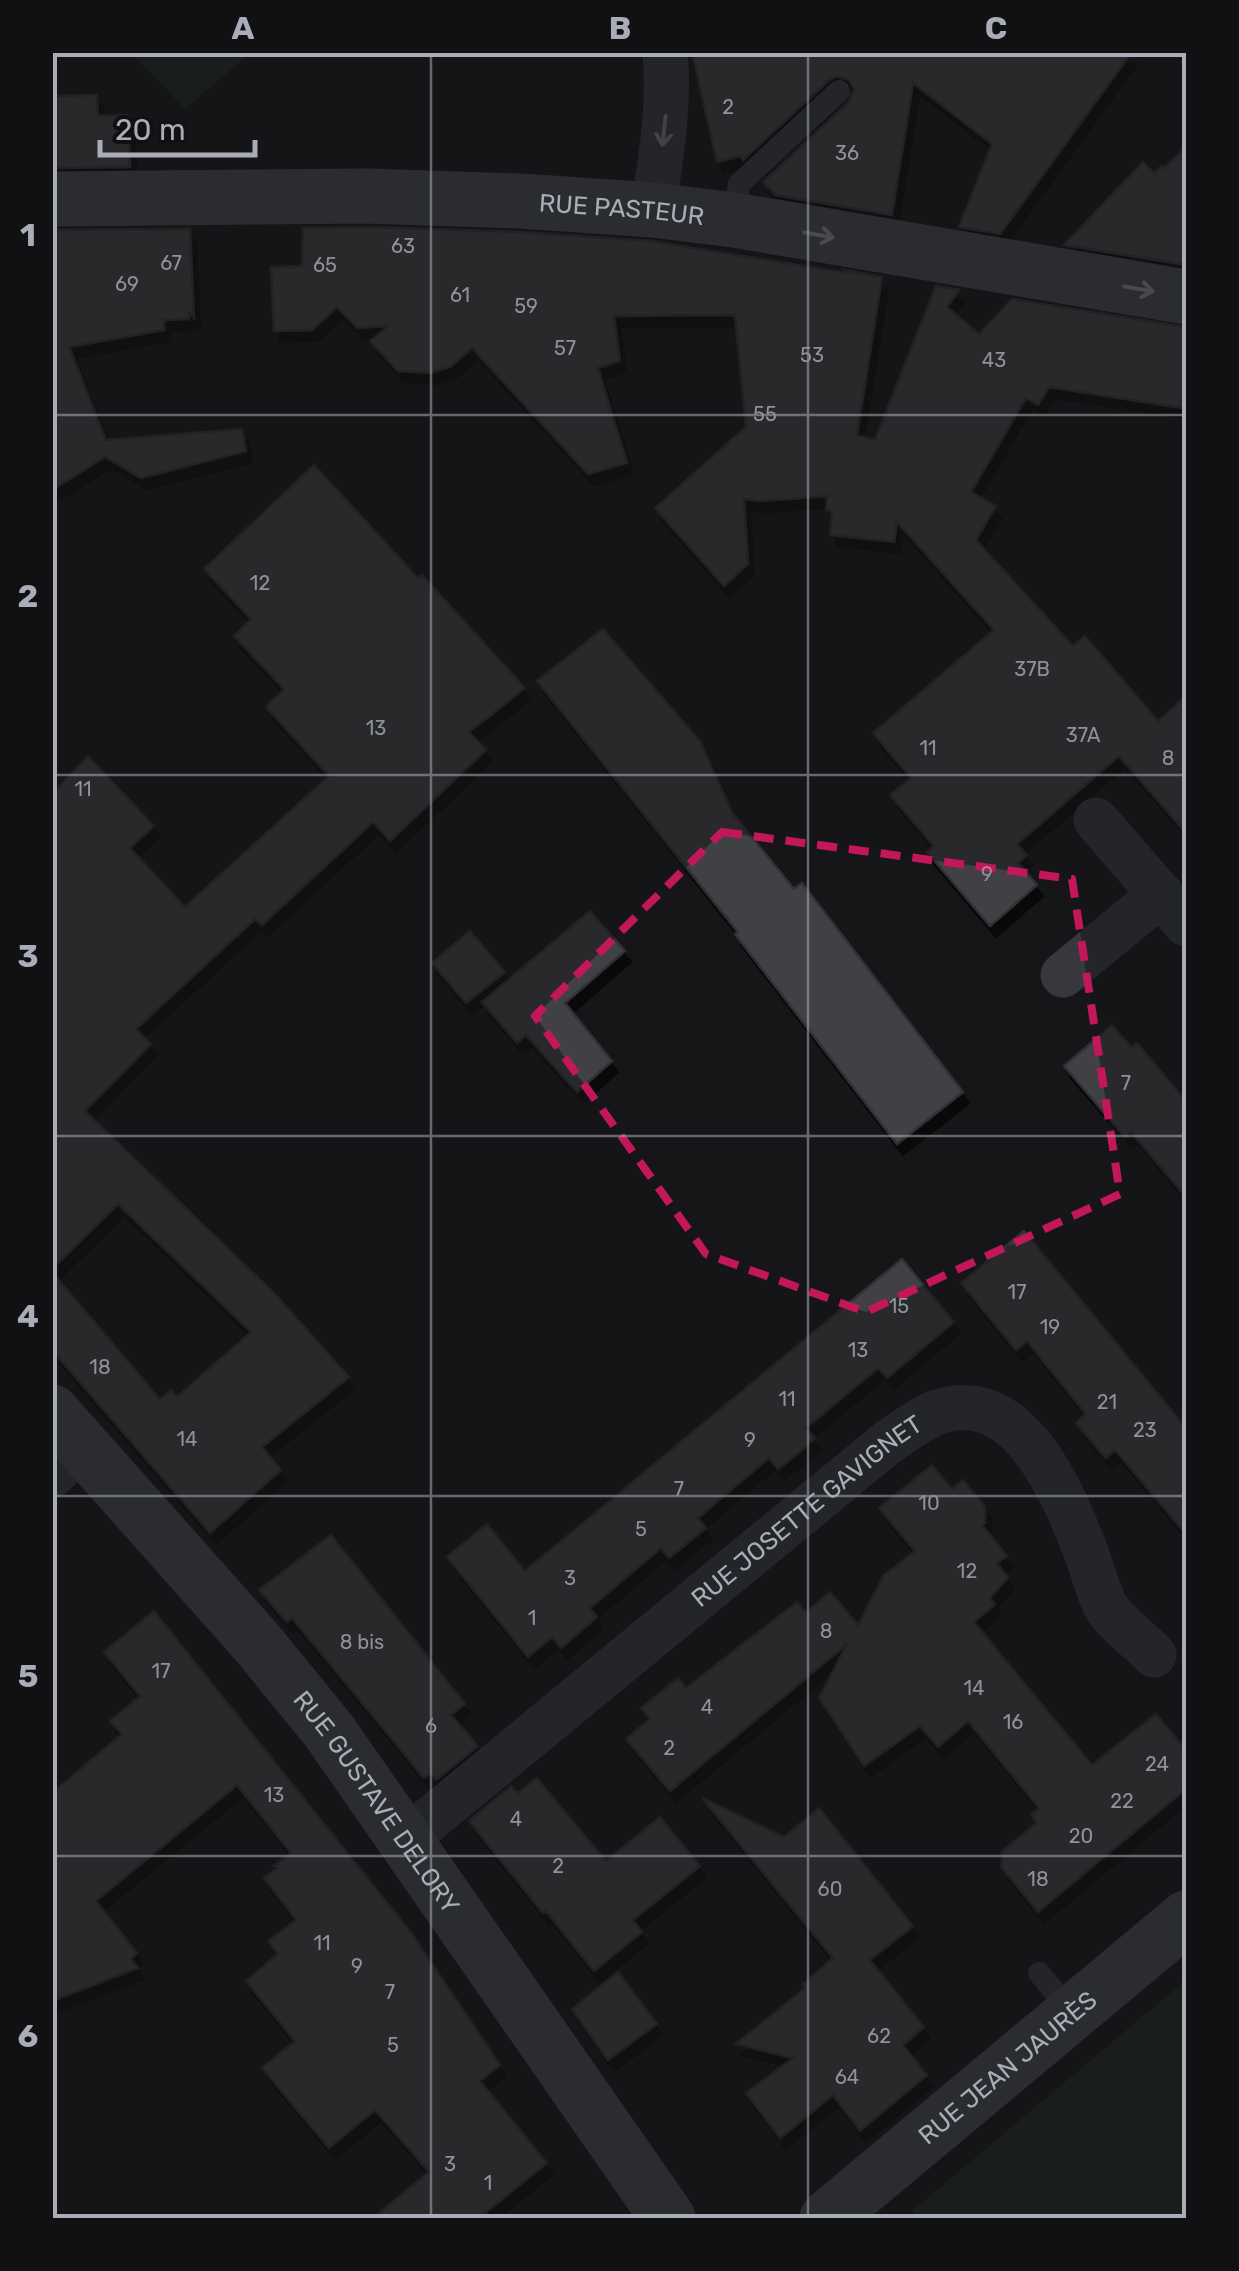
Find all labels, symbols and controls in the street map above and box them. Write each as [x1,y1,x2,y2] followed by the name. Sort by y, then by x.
[232,9,255,47] text: A
[609,9,631,47] text: B
[985,9,1007,47] text: C
[100,95,255,157] scale bar
[722,95,734,119] house number: 2
[115,112,186,148] text: 20 m
[655,115,674,147] one-way arrow
[835,141,859,165] house number: 36
[538,188,706,231] street label: RUE PASTEUR
[20,216,36,254] text: 1
[802,226,835,244] one-way arrow
[391,234,415,258] house number: 63
[160,251,182,275] house number: 67
[313,253,337,277] house number: 65
[115,272,139,296] house number: 69
[1123,280,1155,299] one-way arrow
[450,283,470,307] house number: 61
[514,294,538,318] house number: 59
[554,336,576,360] house number: 57
[800,343,824,367] house number: 53
[982,348,1006,372] house number: 43
[753,402,777,426] house number: 55
[250,571,270,595] house number: 12
[18,577,38,615] text: 2
[1014,657,1050,681] house number: 37B
[366,716,386,740] house number: 13
[1066,723,1100,747] house number: 37A
[919,736,937,760] house number: 11
[1162,746,1174,770] house number: 8
[74,777,92,801] house number: 11
[981,862,993,886] house number: 9
[17,937,39,975] text: 3
[1121,1071,1131,1095] house number: 7
[1008,1280,1026,1304] house number: 17
[889,1294,909,1318] house number: 15
[17,1297,39,1335] text: 4
[1040,1315,1060,1339] house number: 19
[848,1338,868,1362] house number: 13
[89,1355,111,1379] house number: 18
[778,1387,796,1411] house number: 11
[1097,1390,1117,1414] house number: 21
[685,1409,927,1613] street label: RUE JOSETTE GAVIGNET
[1133,1418,1157,1442] house number: 23
[177,1427,197,1451] house number: 14
[744,1428,756,1452] house number: 9
[674,1477,684,1501] house number: 7
[918,1491,940,1515] house number: 10
[635,1517,647,1541] house number: 5
[957,1559,977,1583] house number: 12
[564,1566,576,1590] house number: 3
[528,1606,536,1630] house number: 1
[820,1619,832,1643] house number: 8
[340,1630,384,1654] house number: 8 bis
[18,1657,38,1695] text: 5
[152,1659,170,1683] house number: 17
[964,1676,984,1700] house number: 14
[288,1685,466,1919] street label: RUE GUSTAVE DELORY
[701,1695,713,1719] house number: 4
[1003,1710,1023,1734] house number: 16
[425,1714,437,1738] house number: 6
[663,1736,675,1760] house number: 2
[1145,1752,1169,1776] house number: 24
[264,1783,284,1807] house number: 13
[1110,1789,1134,1813] house number: 22
[510,1807,522,1831] house number: 4
[1069,1824,1093,1848] house number: 20
[552,1854,564,1878] house number: 2
[1027,1867,1049,1891] house number: 18
[818,1877,842,1901] house number: 60
[313,1931,331,1955] house number: 11
[351,1954,363,1978] house number: 9
[385,1980,395,2004] house number: 7
[912,1985,1102,2150] street label: RUE JEAN JAURÈS
[18,2017,38,2055] text: 6
[867,2024,891,2048] house number: 62
[387,2033,399,2057] house number: 5
[835,2065,859,2089] house number: 64
[444,2152,456,2176] house number: 3
[484,2171,492,2195] house number: 1

